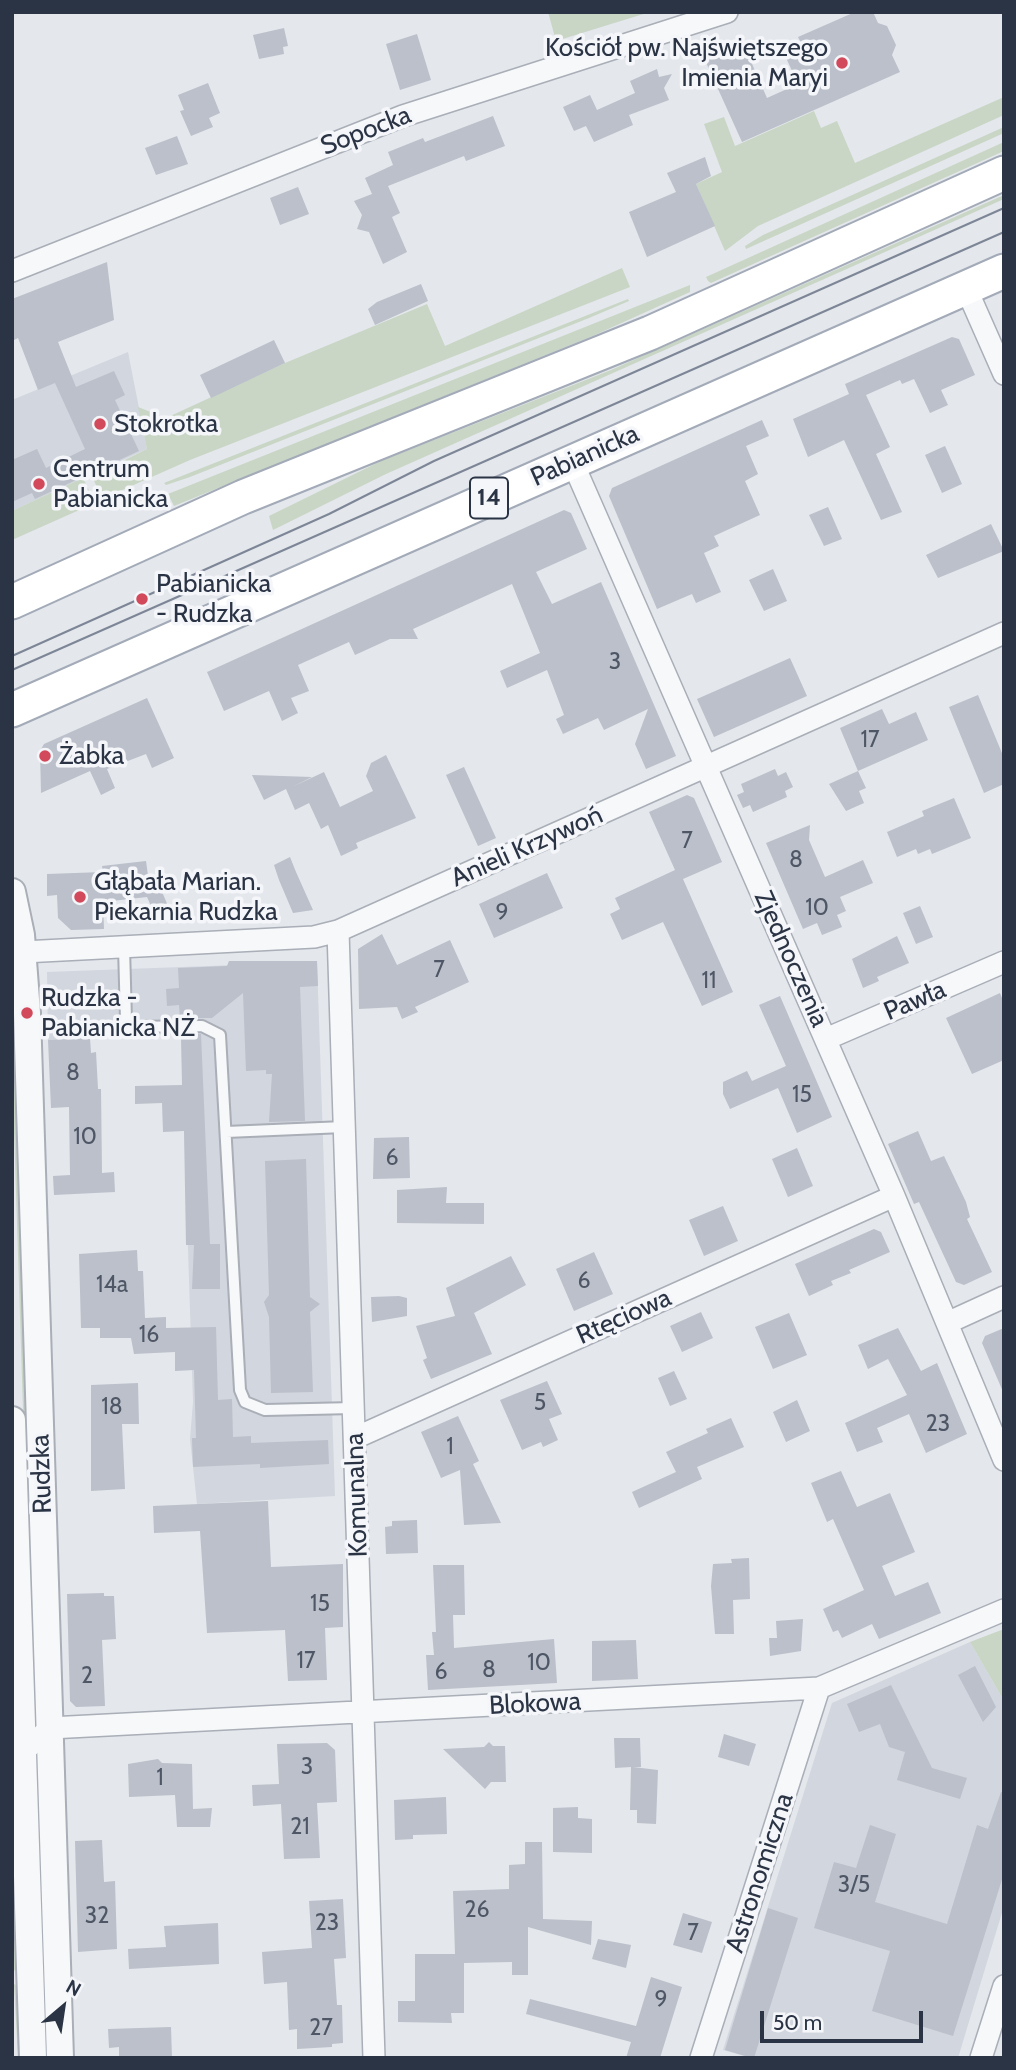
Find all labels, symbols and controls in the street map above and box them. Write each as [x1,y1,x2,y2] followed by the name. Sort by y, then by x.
[545,32,828,94] place label: Kościół pw. Najświętszego Imienia Maryi
[834,55,850,71] marker: Kościół pw. Najświętszego Imienia Maryi
[316,100,416,162] street label: Sopocka
[114,408,218,440] place label: Stokrotka
[92,416,108,432] marker: Stokrotka
[526,418,644,494] street label: Pabianicka
[53,453,168,514] place label: Centrum Pabianicka
[31,476,47,492] marker: Centrum Pabianicka
[470,477,508,518] road number: 14
[156,568,271,630] place label: Pabianicka - Rudzka
[134,591,150,607] marker: Pabianicka - Rudzka
[609,648,621,676] house number: 3
[860,726,880,754] house number: 17
[59,740,124,772] place label: Żabka
[37,748,53,764] marker: Żabka
[446,800,608,894] street label: Anieli Krzywoń
[681,827,693,855] house number: 7
[789,846,803,874] house number: 8
[94,866,278,928] place label: Głąbała Marian. Piekarnia Rudzka
[747,886,835,1032] street label: Zjednoczenia
[72,889,88,905] marker: Głąbała Marian. Piekarnia Rudzka
[805,894,829,922] house number: 10
[495,899,509,927] house number: 9
[433,956,445,984] house number: 7
[702,967,716,995] house number: 11
[879,974,951,1028] street label: Pawła
[41,982,195,1044] place label: Rudzka - Pabianicka NŻ
[19,1005,35,1021] marker: Rudzka - Pabianicka NŻ
[66,1059,80,1087] house number: 8
[792,1081,812,1109] house number: 15
[73,1123,97,1151] house number: 10
[385,1144,399,1172] house number: 6
[577,1267,591,1295] house number: 6
[96,1271,128,1299] house number: 14a
[572,1282,676,1352] street label: Rtęciowa
[139,1321,159,1349] house number: 16
[534,1389,546,1417] house number: 5
[101,1393,123,1421] house number: 18
[926,1410,950,1438] house number: 23
[339,1432,375,1558] street label: Komunalna
[446,1433,454,1461] house number: 1
[25,1434,59,1514] street label: Rudzka
[310,1590,330,1618] house number: 15
[296,1647,316,1675] house number: 17
[527,1649,551,1677] house number: 10
[482,1656,496,1684] house number: 8
[434,1658,448,1686] house number: 6
[81,1662,93,1690] house number: 2
[488,1686,582,1722] street label: Blokowa
[301,1753,313,1781] house number: 3
[156,1764,164,1792] house number: 1
[720,1789,800,1957] street label: Astronomiczna
[290,1813,310,1841] house number: 21
[838,1871,870,1899] house number: 3/5
[464,1896,490,1924] house number: 26
[85,1902,109,1930] house number: 32
[315,1909,339,1937] house number: 23
[687,1919,699,1947] house number: 7
[28,1972,98,2042] north arrow
[62,1975,85,2002] text: N
[654,1986,668,2014] house number: 9
[764,1996,927,2040] scale bar
[773,2010,822,2035] text: 50 m
[309,2014,333,2042] house number: 27

